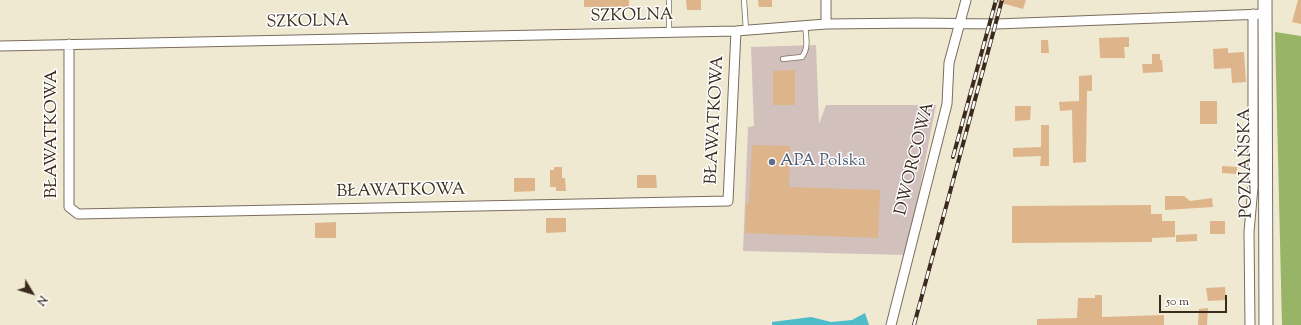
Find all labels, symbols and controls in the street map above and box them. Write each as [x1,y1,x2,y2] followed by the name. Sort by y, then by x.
[590,6,674,28] street label: SZKOLNA
[266,12,350,34] street label: SZKOLNA
[702,55,730,185] street label: BŁAWATKOWA
[43,69,63,199] street label: BŁAWATKOWA
[892,100,940,218] street label: DWORCOWA
[1236,108,1258,218] street label: POZNAŃSKA
[780,152,866,172] place label: APA Polska
[767,157,777,167] marker: APA Polska
[336,181,466,203] street label: BŁAWATKOWA
[12,273,52,313] north arrow
[1161,287,1229,313] scale bar
[32,292,50,309] text: N
[1166,293,1189,311] text: 50 m

